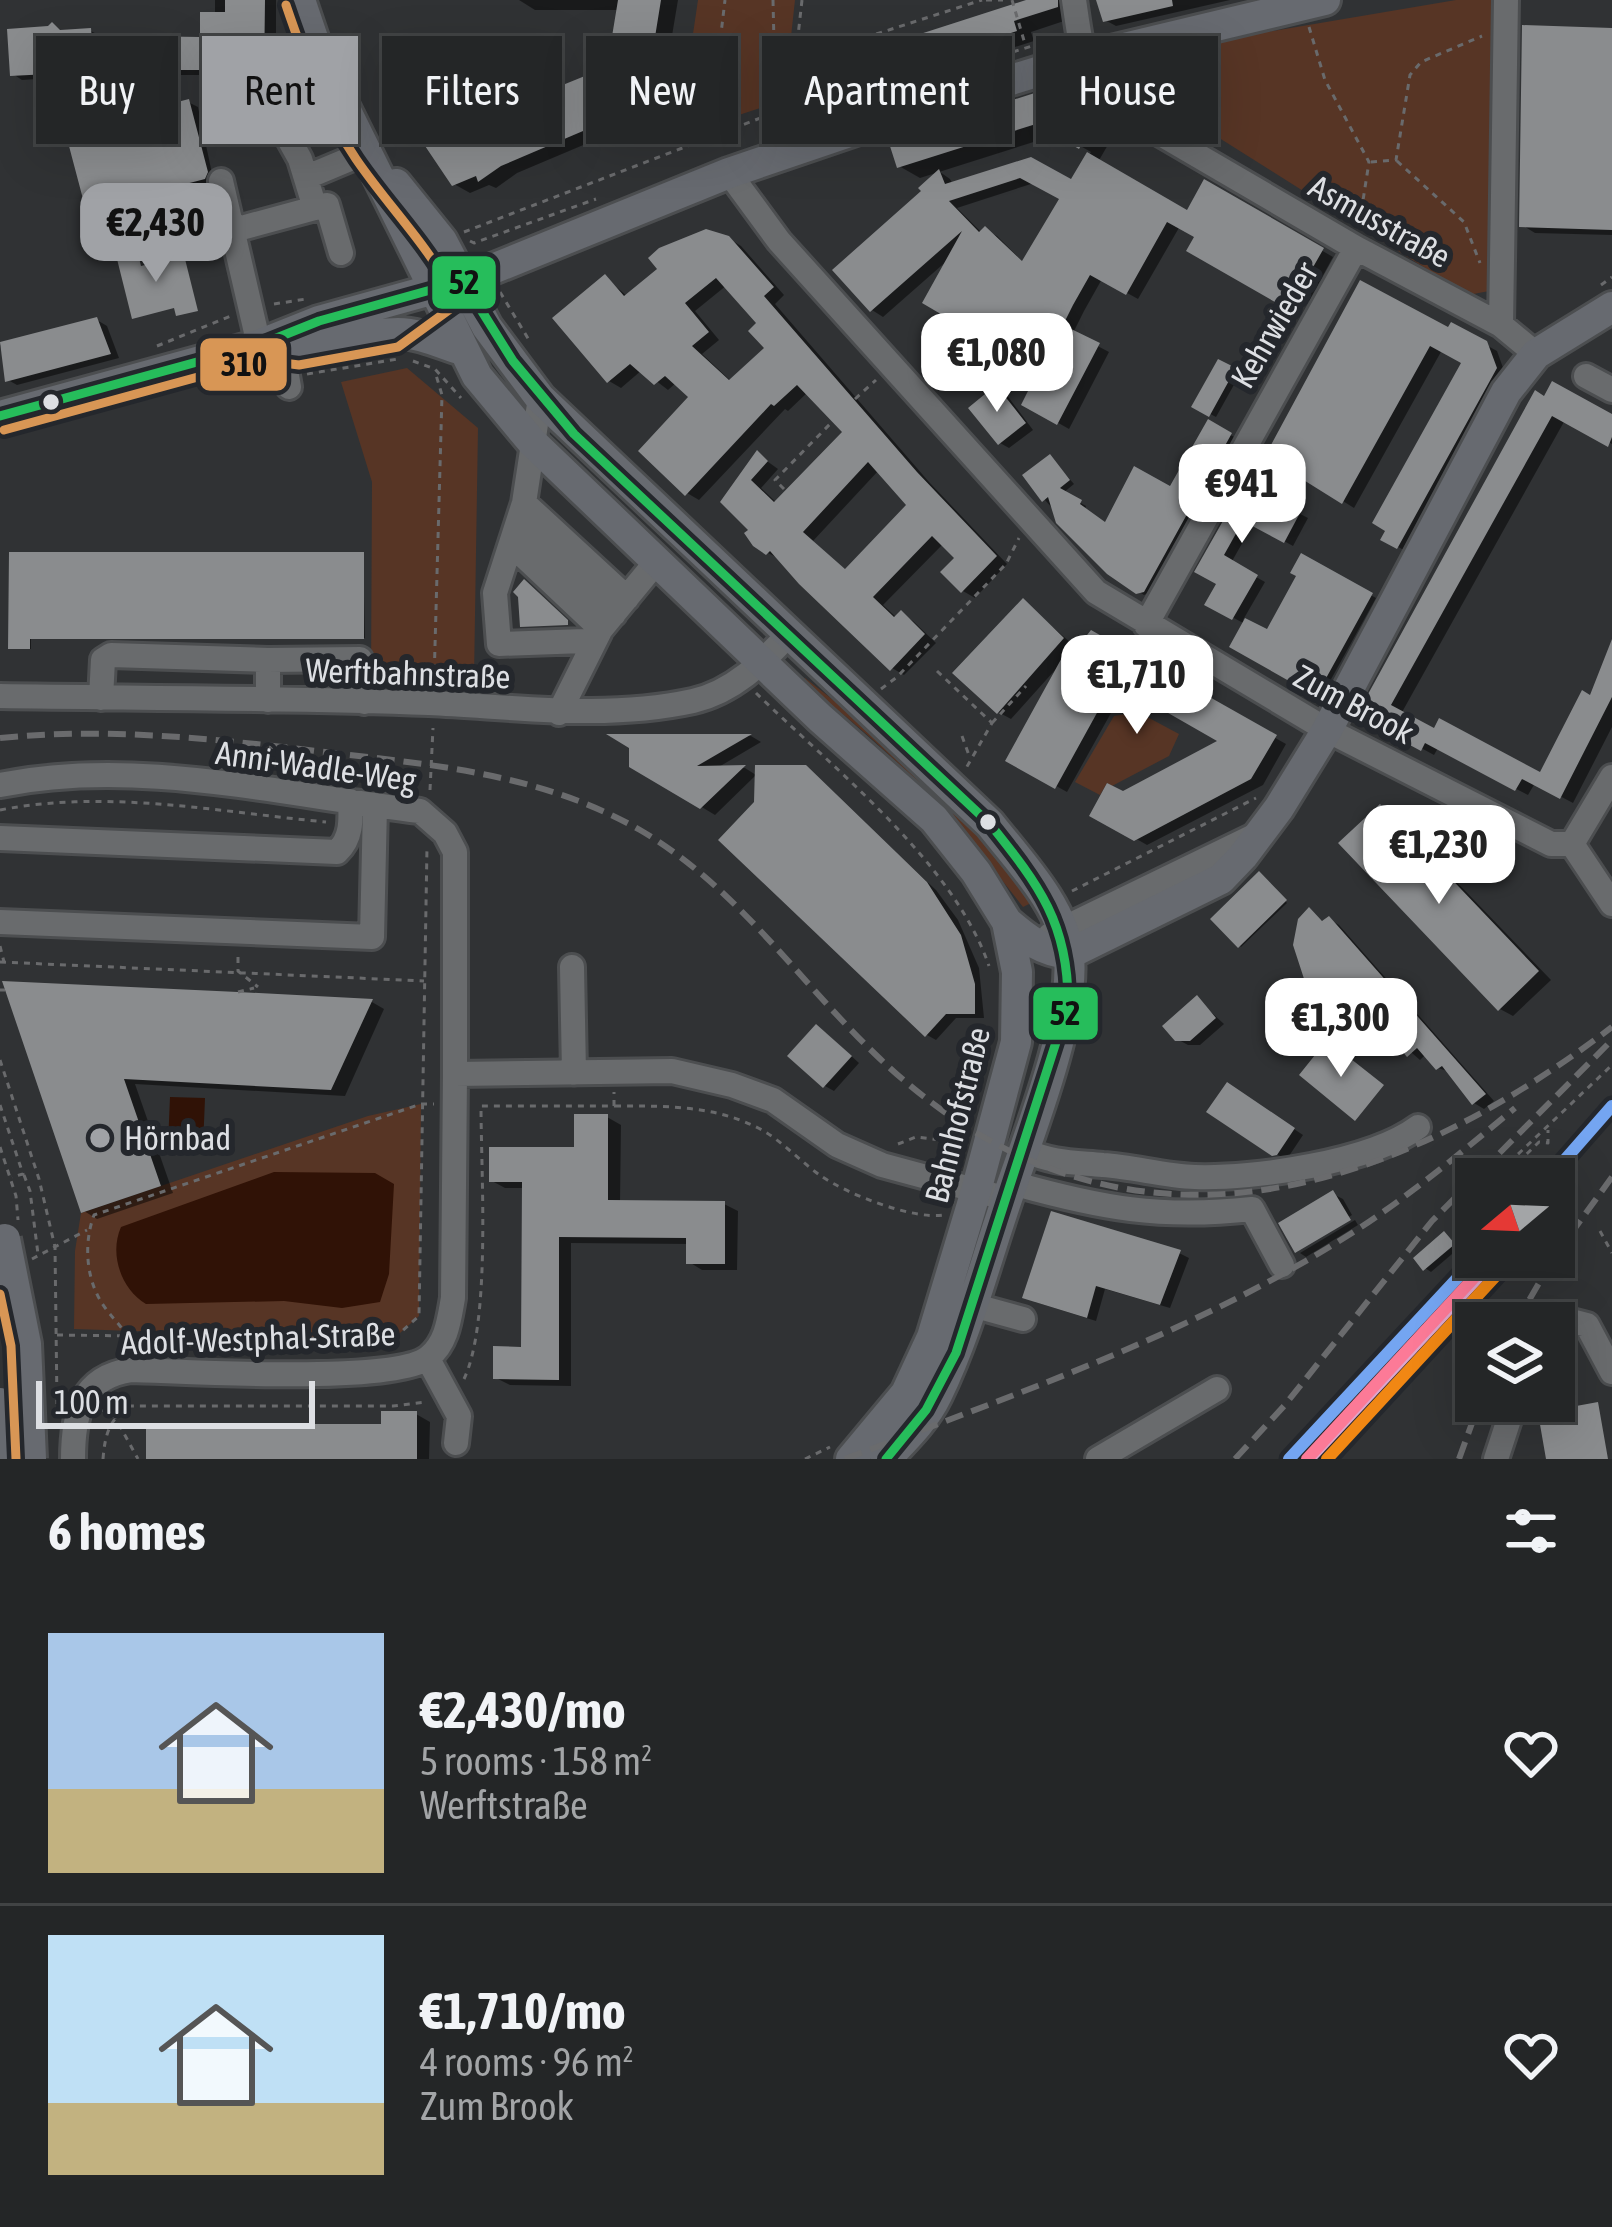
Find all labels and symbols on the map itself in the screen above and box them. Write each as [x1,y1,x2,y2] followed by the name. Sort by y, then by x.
[1303,167,1457,275] street label: Asmusstraße
[58,183,254,285] pin: €2,430
[430,254,498,311] line badge: 52
[1223,254,1326,395] street label: Kehrwieder
[448,263,480,301] text: 52
[899,313,1095,415] pin: €1,080
[198,336,289,393] line badge: 310
[221,345,267,383] text: 310
[40,391,62,413] unlabelled marker
[1171,444,1313,546] pin: €941
[1039,635,1235,737] pin: €1,710
[305,650,511,696] street label: Werftbahnstraße
[1288,657,1420,751] street label: Zum Brook
[213,733,419,799] street label: Anni-Wadle-Weg
[1341,805,1537,907] pin: €1,230
[977,811,999,833] unlabelled marker
[1243,978,1439,1080] pin: €1,300
[1031,985,1100,1042] line badge: 52
[1049,994,1081,1032] text: 52
[917,1023,997,1207] street label: Bahnhofstraße
[124,1119,231,1157] place label: Hörnbad
[87,1125,113,1151] marker: Hörnbad
[1455,1158,1575,1278] north arrow
[120,1314,396,1362] street label: Adolf-Westphal-Straße
[36,1375,315,1428] scale bar

